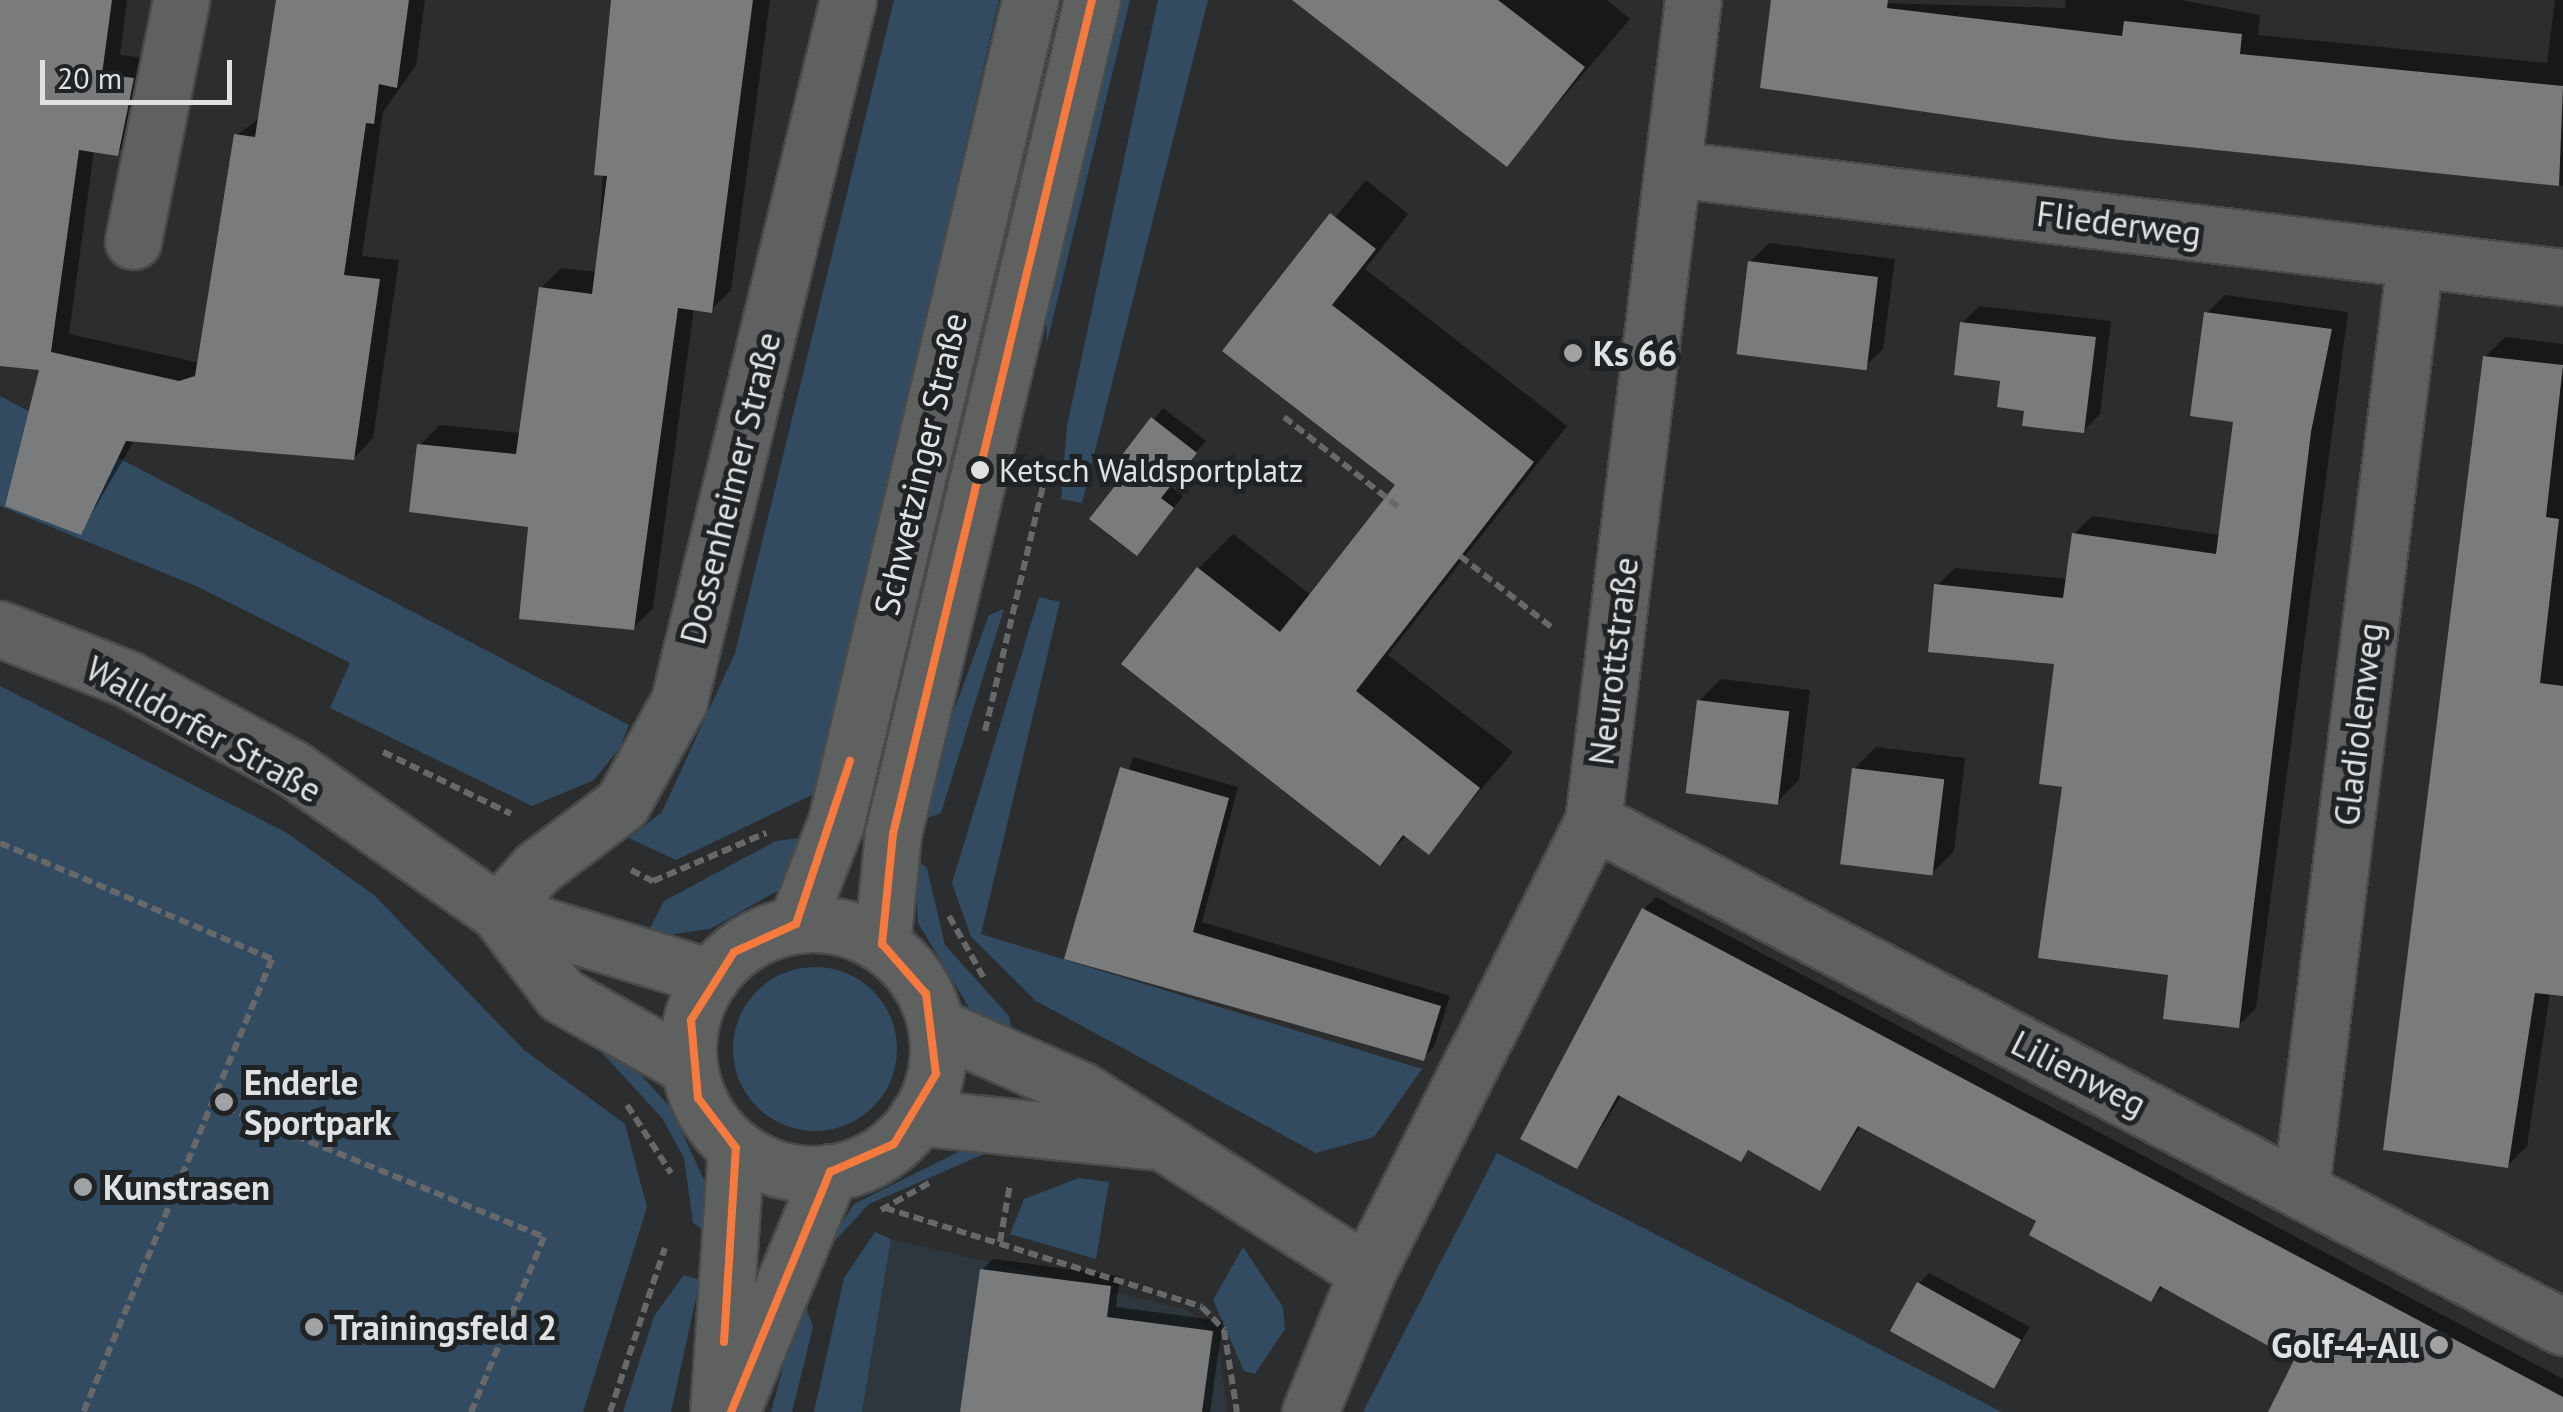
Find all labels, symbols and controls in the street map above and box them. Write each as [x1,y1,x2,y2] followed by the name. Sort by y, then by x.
[45,40,238,102] scale bar
[57,58,122,97] text: 20 m
[2034,192,2204,254] street label: Fliederweg
[865,309,975,619] street label: Schwetzinger Straße
[671,328,789,648] street label: Dossenheimer Straße
[1593,332,1677,374] place label: Ks 66
[1562,342,1584,364] marker: Ks 66
[999,451,1304,489] place label: Ketsch Waldsportplatz
[970,460,990,480] marker: Ketsch Waldsportplatz
[1579,555,1647,767] street label: Neurottstraße
[2325,620,2391,828] street label: Gladiolenweg
[79,647,329,811] street label: Walldorfer Straße
[2005,1021,2153,1125] street label: Lilienweg
[244,1061,392,1143] place label: Enderle Sportpark
[213,1091,235,1113] marker: Enderle Sportpark
[103,1166,270,1208] place label: Kunstrasen
[72,1176,94,1198] marker: Kunstrasen
[334,1306,557,1348] place label: Trainingsfeld 2
[303,1316,325,1338] marker: Trainingsfeld 2
[2271,1324,2419,1366] place label: Golf-4-All
[2428,1334,2450,1356] marker: Golf-4-All

